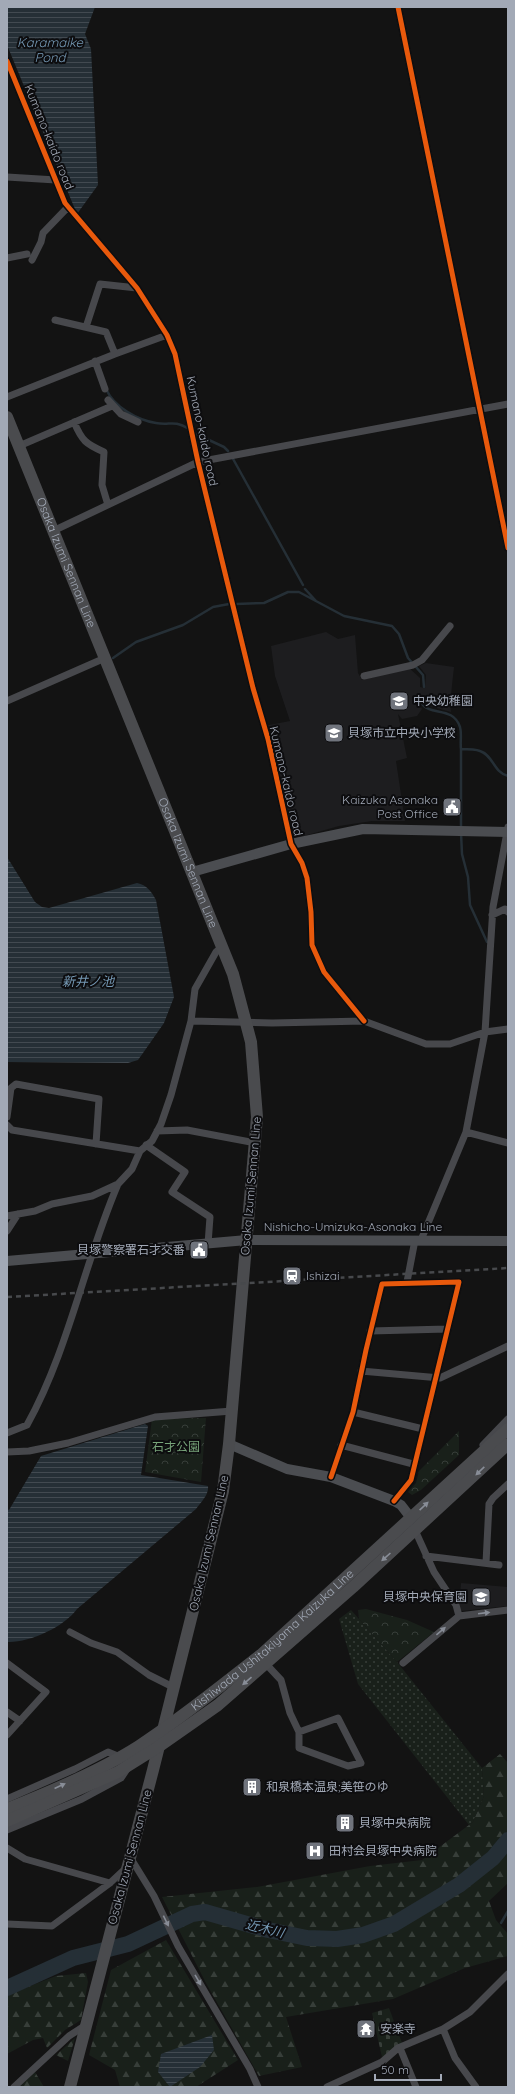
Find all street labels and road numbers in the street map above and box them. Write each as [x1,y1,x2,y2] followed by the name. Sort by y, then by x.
[22,82,77,192] street label: Kumano-kaido road
[184,375,221,487] street label: Kumano-kaido road
[33,495,100,630] street label: Osaka Izumi Sennan Line
[267,725,306,837] street label: Kumano-kaido road
[155,795,221,930] street label: Osaka Izumi Sennan Line
[237,1116,264,1256] street label: Osaka Izumi Sennan Line
[264,1219,443,1234] street label: Nishicho-Umizuka-Asonaka Line
[186,1473,232,1612] street label: Osaka Izumi Sennan Line
[188,1566,357,1714] street label: Kishiwada Ushitakiyama Kaizuka Line
[104,1788,155,1926] street label: Osaka Izumi Sennan Line

